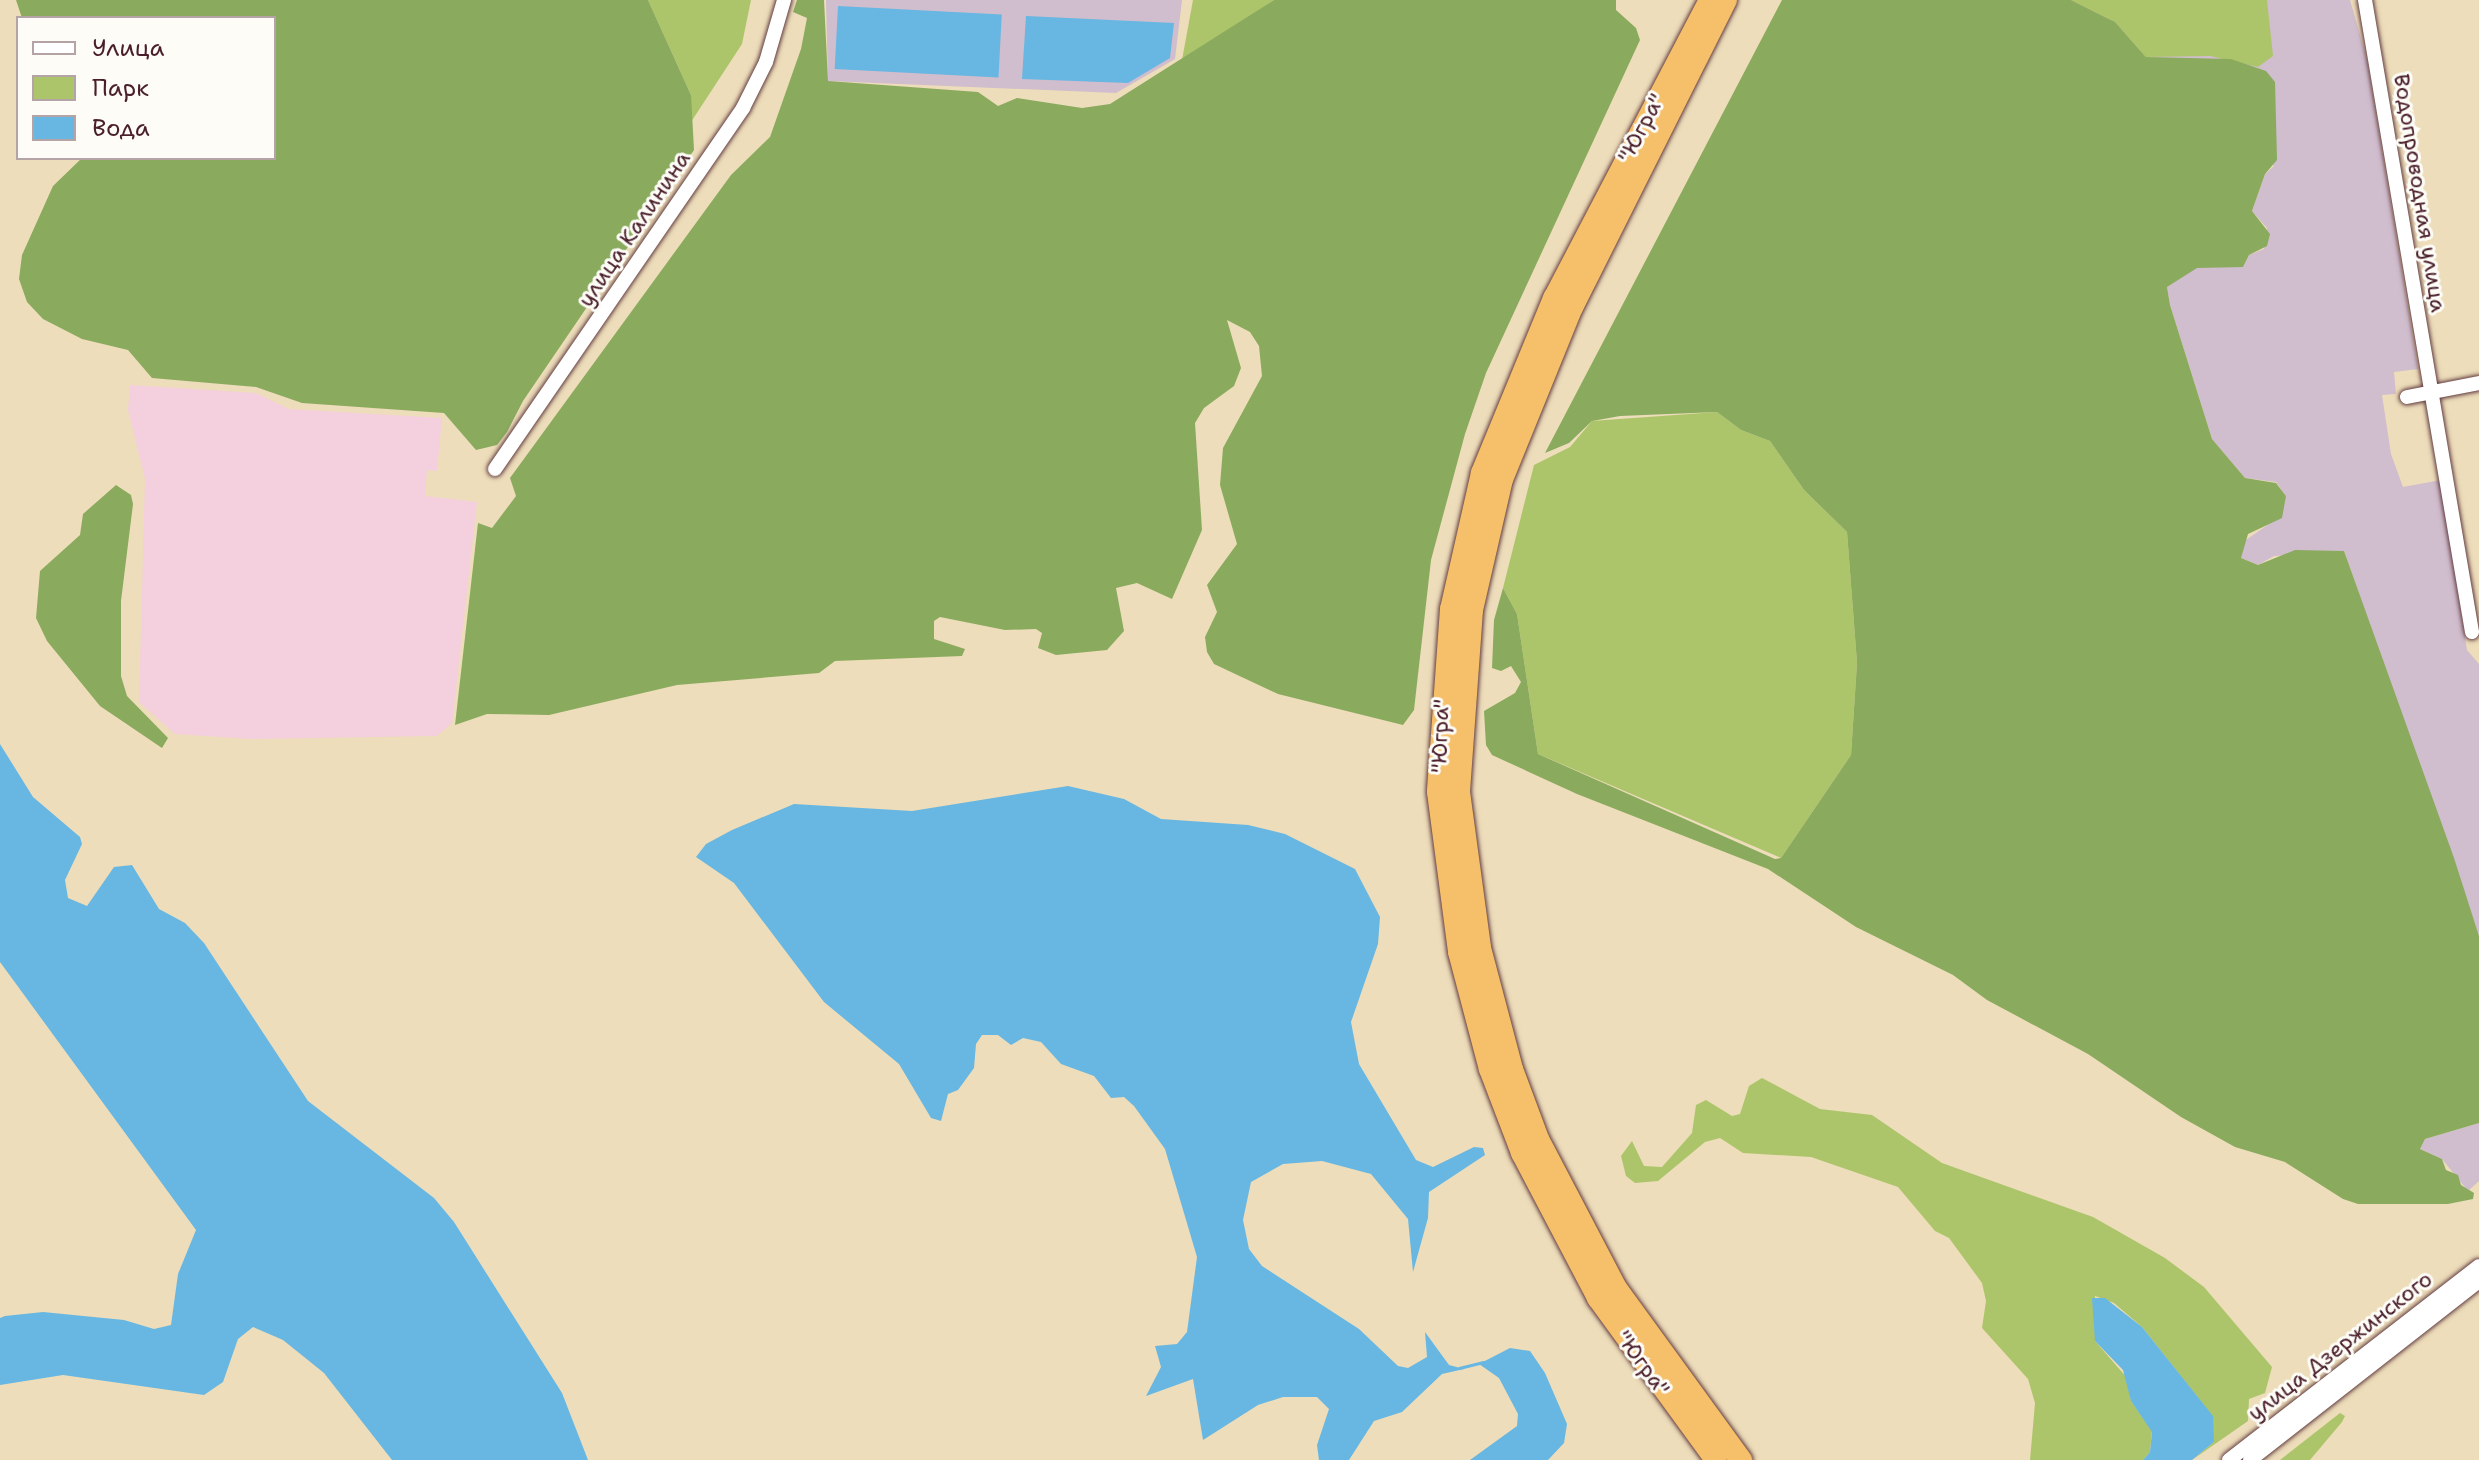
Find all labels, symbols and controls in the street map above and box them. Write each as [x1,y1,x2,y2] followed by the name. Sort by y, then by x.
[16,16,276,160] legend
[92,32,165,64] text: Улица
[92,72,149,104] text: Парк
[2388,72,2452,314] street label: Водопроводная улица
[1612,89,1670,167] street label: "Югра"
[92,112,150,144] text: Вода
[572,146,696,312] street label: улица Калинина
[1426,698,1454,774] street label: "Югра"
[2242,1266,2438,1426] street label: улица Дзержинского
[1611,1325,1675,1401] street label: "Югра"

